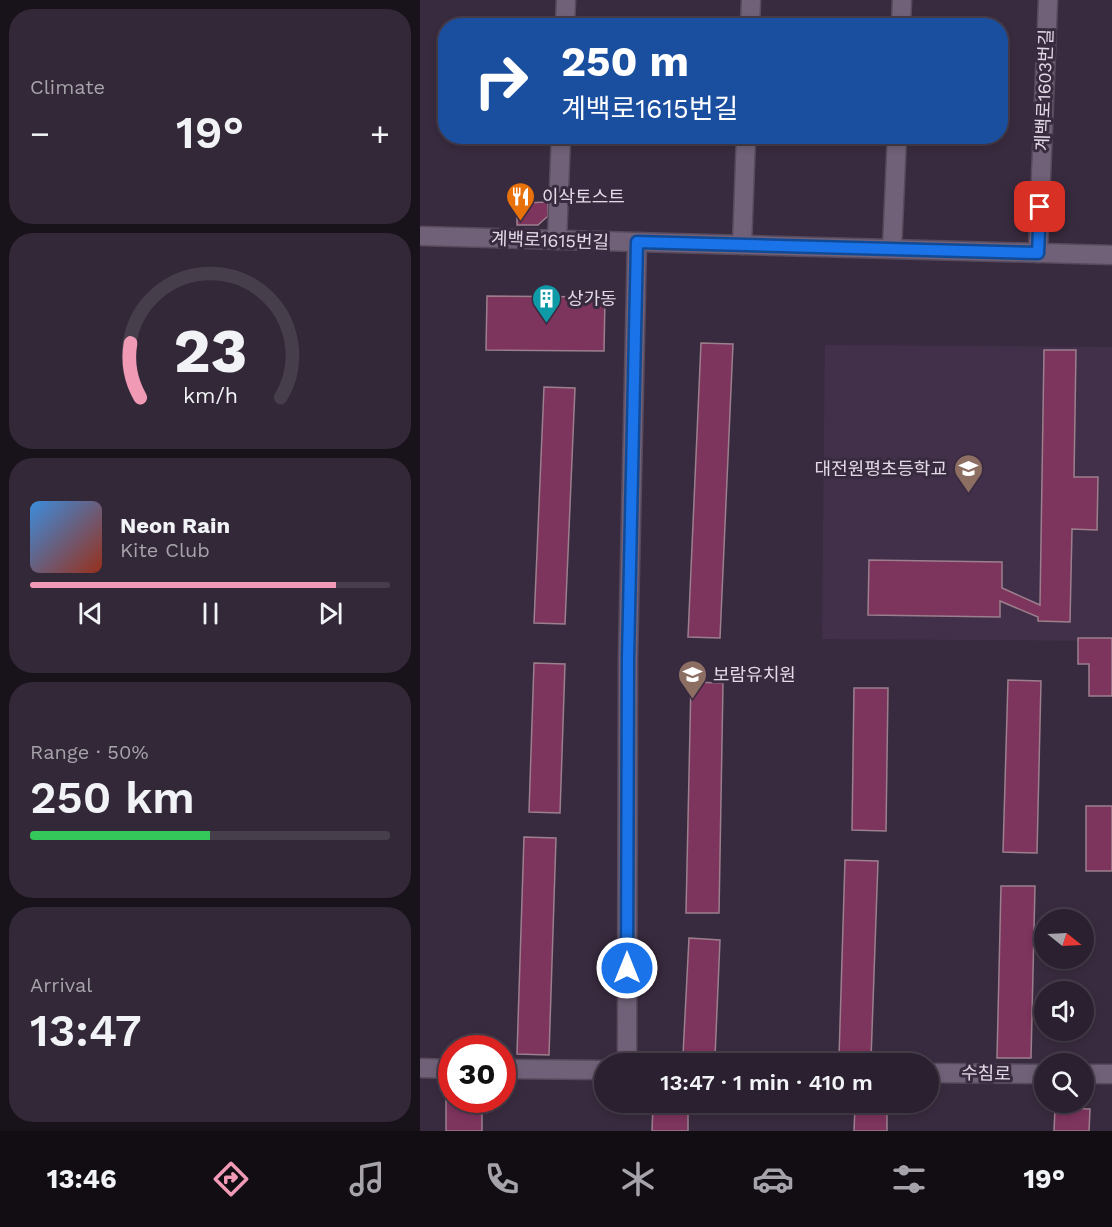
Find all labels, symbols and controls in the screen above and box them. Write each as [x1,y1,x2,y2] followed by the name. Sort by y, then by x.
[1031,29,1057,151] street label: 계백로1603번길
[561,37,689,86] text: 250 m
[462,42,540,120] icon: right
[30,75,105,99] text: Climate
[561,93,738,125] text: 계백로1615번길
[176,106,244,159] text: 19°
[30,114,50,153] text: −
[370,114,390,153] text: +
[505,180,537,222] restaurant icon: 이삭토스트
[1014,181,1065,232] pin
[542,186,625,207] place label: 이삭토스트
[1023,190,1056,223] icon: arrive
[491,227,609,253] street label: 계백로1615번길
[530,282,562,324] building icon: 상가동
[567,288,617,309] place label: 상가동
[173,314,247,387] text: 23
[182,384,238,409] text: km/h
[952,452,984,494] school or university icon: 대전원평초등학교
[815,458,947,479] place label: 대전원평초등학교
[120,513,230,538] text: Neon Rain
[120,538,210,562] text: Kite Club
[74,597,107,630] icon: previous
[194,597,227,630] icon: pause
[314,597,347,630] icon: next
[676,658,708,700] school or university icon: 보람유치원
[713,664,796,685] place label: 보람유치원
[30,740,149,764] text: Range · 50%
[30,771,195,824] text: 250 km
[1034,909,1094,969] north arrow
[1034,909,1094,1113] map controls
[595,936,659,1000] position arrow
[30,973,92,997] text: Arrival
[1034,981,1094,1041] button: sound
[30,1004,142,1057] text: 13:47
[438,1035,516,1113] speed limit sign: 30
[1034,1053,1094,1113] button: search
[961,1062,1011,1084] street label: 수침로
[660,1070,873,1095] text: 13:47 · 1 min · 410 m
[210,1158,252,1200] icon: directions
[346,1158,388,1200] icon: music
[481,1158,523,1200] icon: phone
[617,1158,659,1200] icon: climate
[752,1158,794,1200] icon: car
[888,1158,930,1200] icon: filters
[47,1163,117,1195] text: 13:46
[1023,1163,1065,1195] text: 19°

